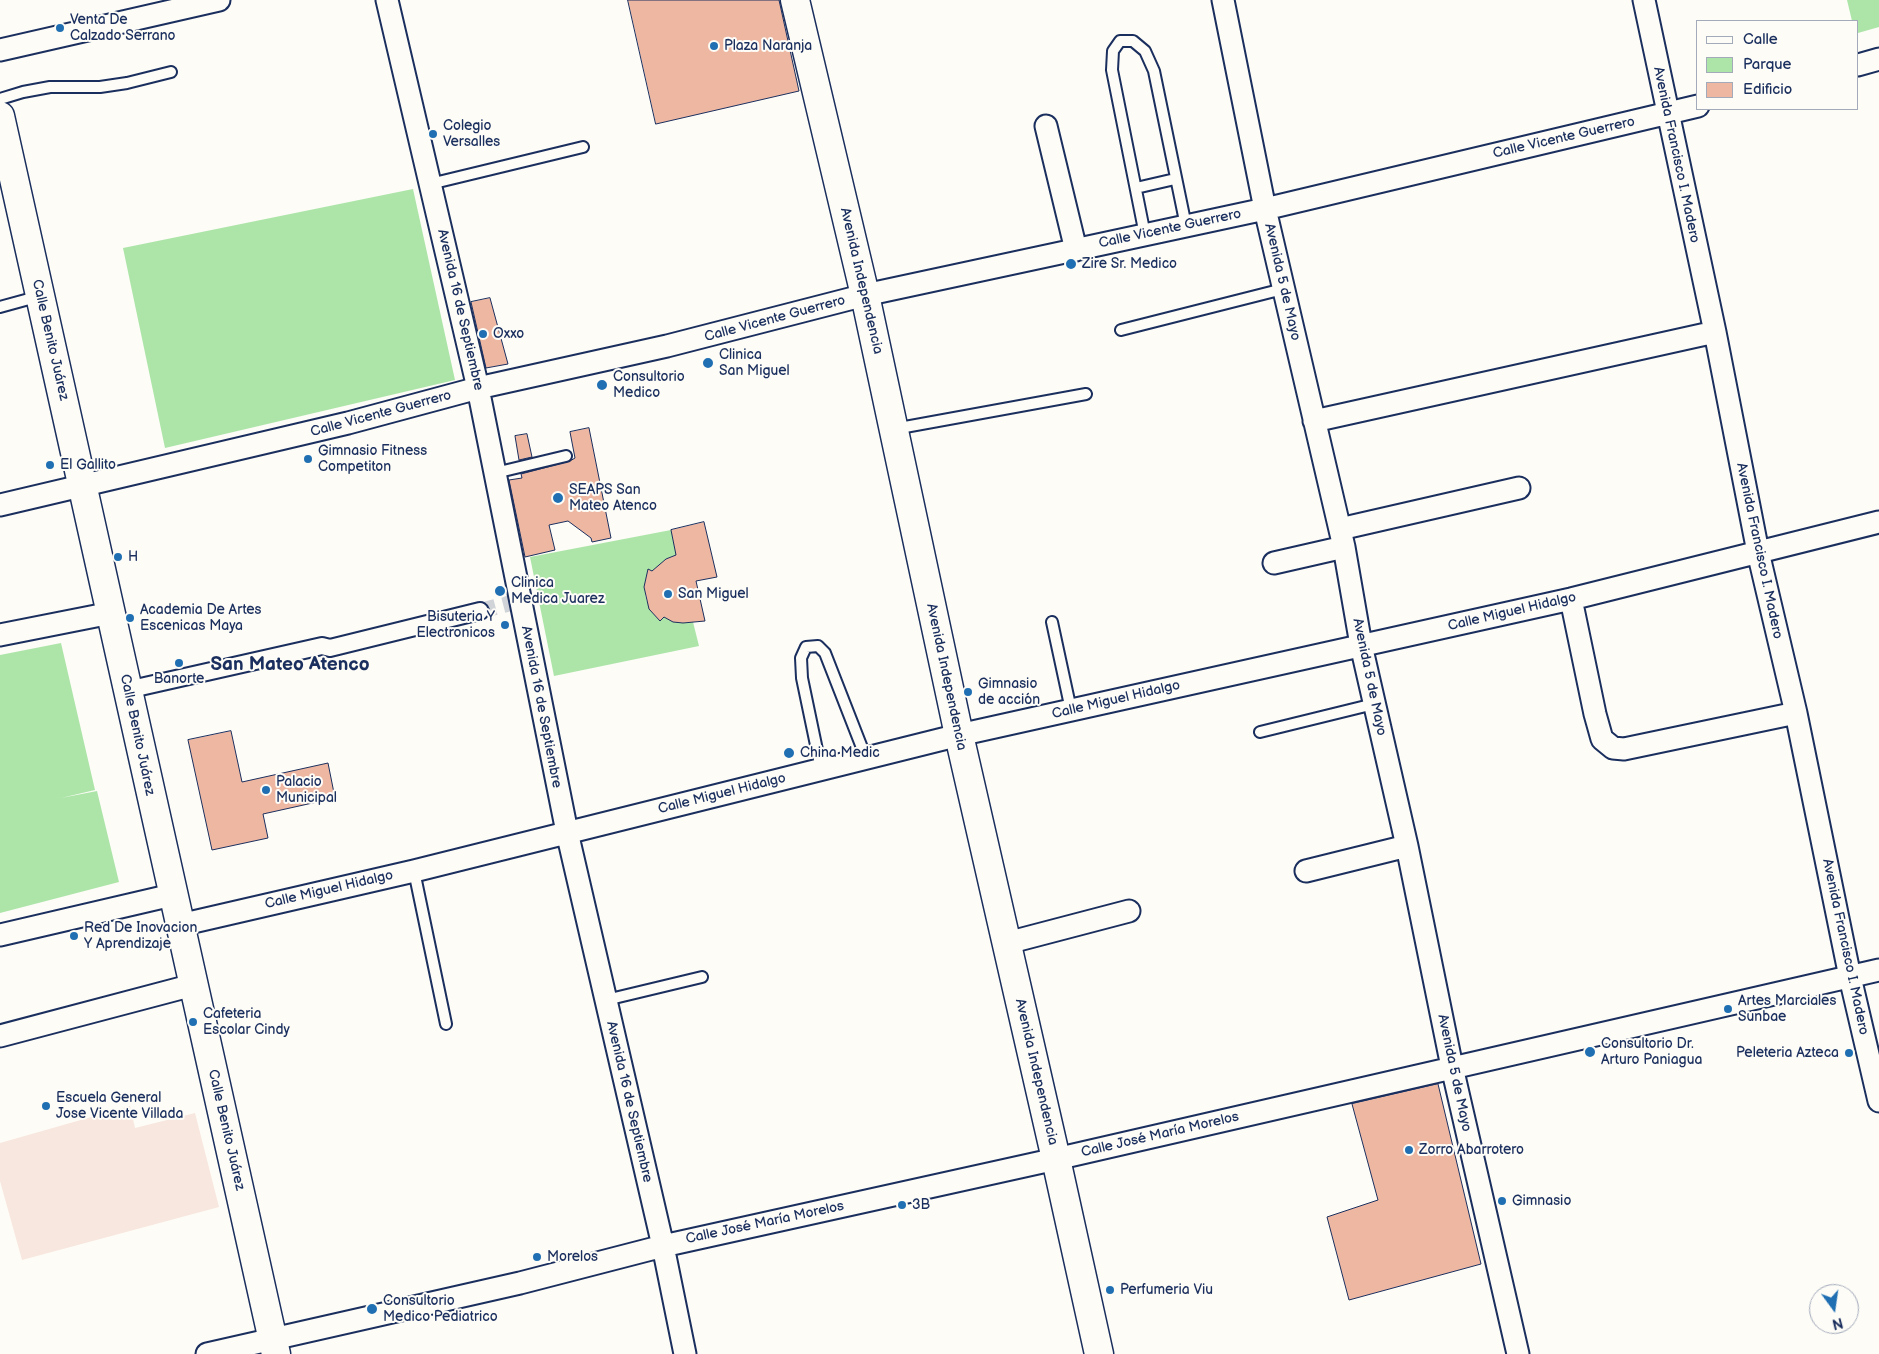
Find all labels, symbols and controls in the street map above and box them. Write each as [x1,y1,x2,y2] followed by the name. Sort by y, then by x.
[70,12,176,44] place label: Venta De Calzado Serrano
[1696,20,1859,110] legend
[54,22,66,34] marker: Venta De Calzado Serrano
[1743,30,1778,49] text: Calle
[724,38,812,54] place label: Plaza Naranja
[708,40,720,52] marker: Plaza Naranja
[1743,55,1791,74] text: Parque
[1649,65,1703,245] street label: Avenida Francisco I. Madero
[1743,80,1792,99] text: Edificio
[1491,113,1637,163] street label: Calle Vicente Guerrero
[443,118,500,150] place label: Colegio Versalles
[427,128,439,140] marker: Colegio Versalles
[836,206,886,356] street label: Avenida Independencia
[1097,206,1243,252] street label: Calle Vicente Guerrero
[1260,222,1304,342] street label: Avenida 5 de Mayo
[433,228,487,392] street label: Avenida 16 de Septiembre
[1082,256,1177,272] place label: Zire Sr. Medico
[1064,257,1078,271] marker: Zire Sr. Medico
[28,278,72,402] street label: Calle Benito Juárez
[703,292,847,346] street label: Calle Vicente Guerrero
[493,326,524,342] place label: Oxxo
[477,328,489,340] marker: Oxxo
[719,347,790,380] place label: Clinica San Miguel
[701,356,715,370] marker: Clinica San Miguel
[613,369,685,402] place label: Consultorio Medico
[595,378,609,392] marker: Consultorio Medico
[309,387,453,441] street label: Calle Vicente Guerrero
[318,443,427,476] place label: Gimnasio Fitness Competiton
[302,453,314,465] marker: Gimnasio Fitness Competiton
[60,457,116,473] place label: El Gallito
[44,459,56,471] marker: El Gallito
[1732,461,1786,641] street label: Avenida Francisco I. Madero
[569,482,657,514] place label: SEAPS San Mateo Atenco
[551,491,565,505] marker: SEAPS San Mateo Atenco
[128,549,138,565] place label: H
[112,551,124,563] marker: H
[511,575,605,608] place label: Clinica Medica Juarez
[493,584,507,598] marker: Clinica Medica Juarez
[678,586,749,602] place label: San Miguel
[662,588,674,600] marker: San Miguel
[1446,589,1578,635] street label: Calle Miguel Hidalgo
[140,602,261,634] place label: Academia De Artes Escenicas Maya
[922,602,970,752] street label: Avenida Independencia
[416,609,495,642] place label: Bisuteria Y Electronicos
[124,612,136,624] marker: Academia De Artes Escenicas Maya
[1348,617,1390,737] street label: Avenida 5 de Mayo
[499,619,511,631] marker: Bisuteria Y Electronicos
[517,624,565,790] street label: Avenida 16 de Septiembre
[211,654,369,676] district label: San Mateo Atenco
[173,657,185,669] marker: Banorte
[154,671,204,687] place label: Banorte
[116,673,158,797] street label: Calle Benito Juárez
[978,676,1040,709] place label: Gimnasio de acción
[1050,677,1182,723] street label: Calle Miguel Hidalgo
[962,686,974,698] marker: Gimnasio de acción
[800,745,880,761] place label: China Medic
[782,746,796,760] marker: China Medic
[656,770,788,818] street label: Calle Miguel Hidalgo
[276,774,337,806] place label: Palacio Municipal
[260,784,272,796] marker: Palacio Municipal
[1818,857,1872,1037] street label: Avenida Francisco I. Madero
[263,867,395,913] street label: Calle Miguel Hidalgo
[84,920,197,952] place label: Red De Inovacion Y Aprendizaje
[68,930,80,942] marker: Red De Inovacion Y Aprendizaje
[1738,993,1836,1026] place label: Artes Marciales Sunbae
[1011,997,1061,1147] street label: Avenida Independencia
[1722,1003,1734,1015] marker: Artes Marciales Sunbae
[203,1006,290,1038] place label: Cafeteria Escolar Cindy
[1433,1013,1475,1133] street label: Avenida 5 de Mayo
[187,1016,199,1028] marker: Cafeteria Escolar Cindy
[602,1020,656,1184] street label: Avenida 16 de Septiembre
[1601,1036,1702,1068] place label: Consultorio Dr. Arturo Paniagua
[1583,1045,1597,1059] marker: Consultorio Dr. Arturo Paniagua
[1736,1045,1839,1061] place label: Peleteria Azteca
[1843,1047,1855,1059] marker: Peleteria Azteca
[204,1068,248,1192] street label: Calle Benito Juárez
[56,1090,183,1122] place label: Escuela General Jose Vicente Villada
[40,1100,52,1112] marker: Escuela General Jose Vicente Villada
[1080,1109,1240,1161] street label: Calle José María Morelos
[1419,1142,1524,1158] place label: Zorro Abarrotero
[1403,1144,1415,1156] marker: Zorro Abarrotero
[1512,1193,1571,1209] place label: Gimnasio
[1496,1195,1508,1207] marker: Gimnasio
[912,1197,930,1213] place label: 3B
[684,1198,846,1248] street label: Calle José María Morelos
[896,1199,908,1211] marker: 3B
[547,1249,598,1265] place label: Morelos
[531,1251,543,1263] marker: Morelos
[1120,1282,1213,1298] place label: Perfumeria Viu
[1104,1284,1116,1296] marker: Perfumeria Viu
[1809,1284,1859,1334] north arrow
[383,1293,498,1325] place label: Consultorio Medico Pediatrico
[365,1302,379,1316] marker: Consultorio Medico Pediatrico
[1830,1314,1845,1333] text: N

